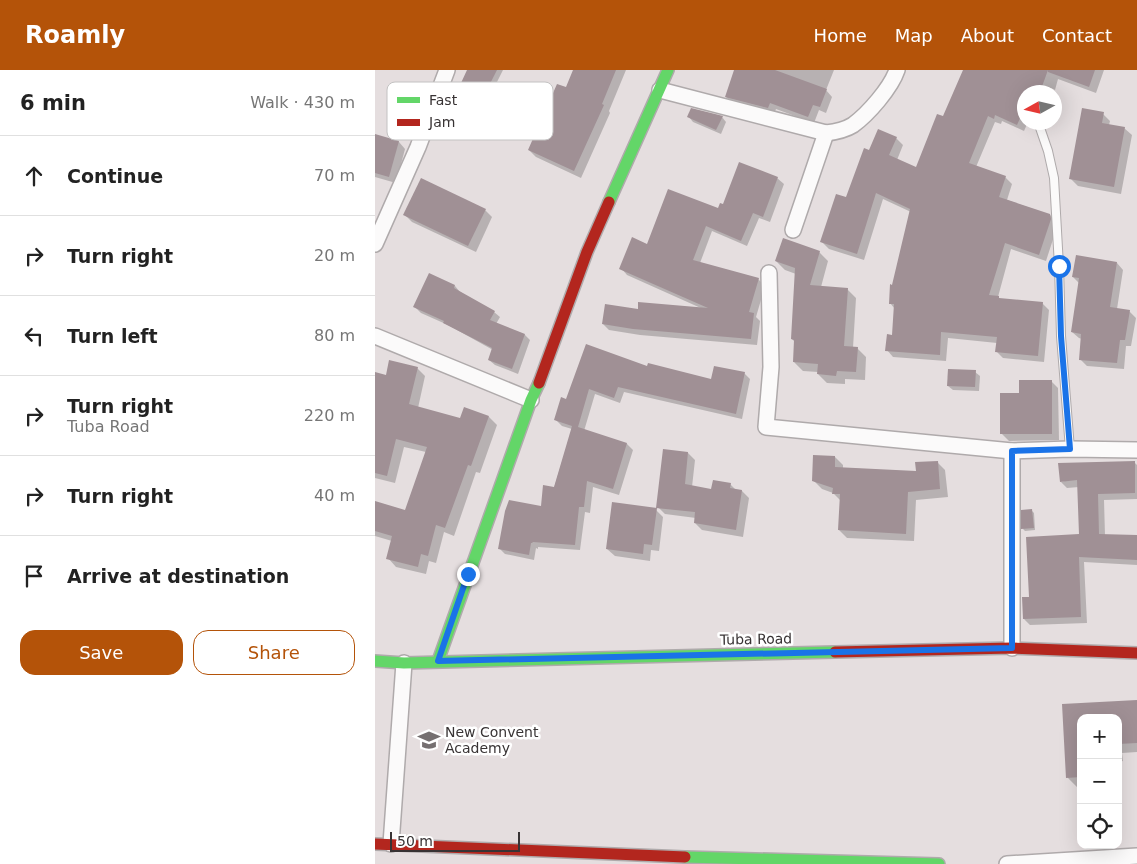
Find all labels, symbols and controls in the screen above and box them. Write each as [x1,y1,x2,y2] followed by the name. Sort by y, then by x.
[25,21,125,49] text: Roamly
[814,25,867,46] text: Home
[895,25,933,46] text: Map
[961,25,1014,46] text: About
[1042,25,1112,46] text: Contact
[387,82,553,140] legend
[1017,85,1062,130] north arrow
[20,91,86,115] text: 6 min
[429,92,458,108] text: Fast
[250,93,355,112] text: Walk · 430 m
[428,114,455,130] text: Jam
[20,162,48,190] icon: ahead
[67,165,163,187] text: Continue
[314,166,355,185] text: 70 m
[20,242,48,270] icon: right
[67,245,173,267] text: Turn right
[314,246,355,265] text: 20 m
[1048,255,1071,278] route start
[20,322,48,350] icon: left
[67,325,158,347] text: Turn left
[314,326,355,345] text: 80 m
[67,395,173,417] text: Turn right
[20,402,48,430] icon: right
[304,406,355,425] text: 220 m
[67,417,150,436] text: Tuba Road
[20,482,48,510] icon: right
[67,485,173,507] text: Turn right
[314,486,355,505] text: 40 m
[20,562,48,590] icon: arrive
[457,563,480,586] route end
[67,565,289,587] text: Arrive at destination
[20,630,183,675] button: Save
[193,630,355,675] button: Share
[719,630,792,648] street label: Tuba Road
[1077,714,1122,849] map controls
[1077,714,1122,759] button: +
[445,724,539,756] place label: New Convent Academy
[416,727,442,753] school or university icon: New Convent Academy
[1077,759,1122,804] button: −
[1077,804,1122,849] button: locate
[390,829,520,852] scale bar
[397,833,433,849] text: 50 m

